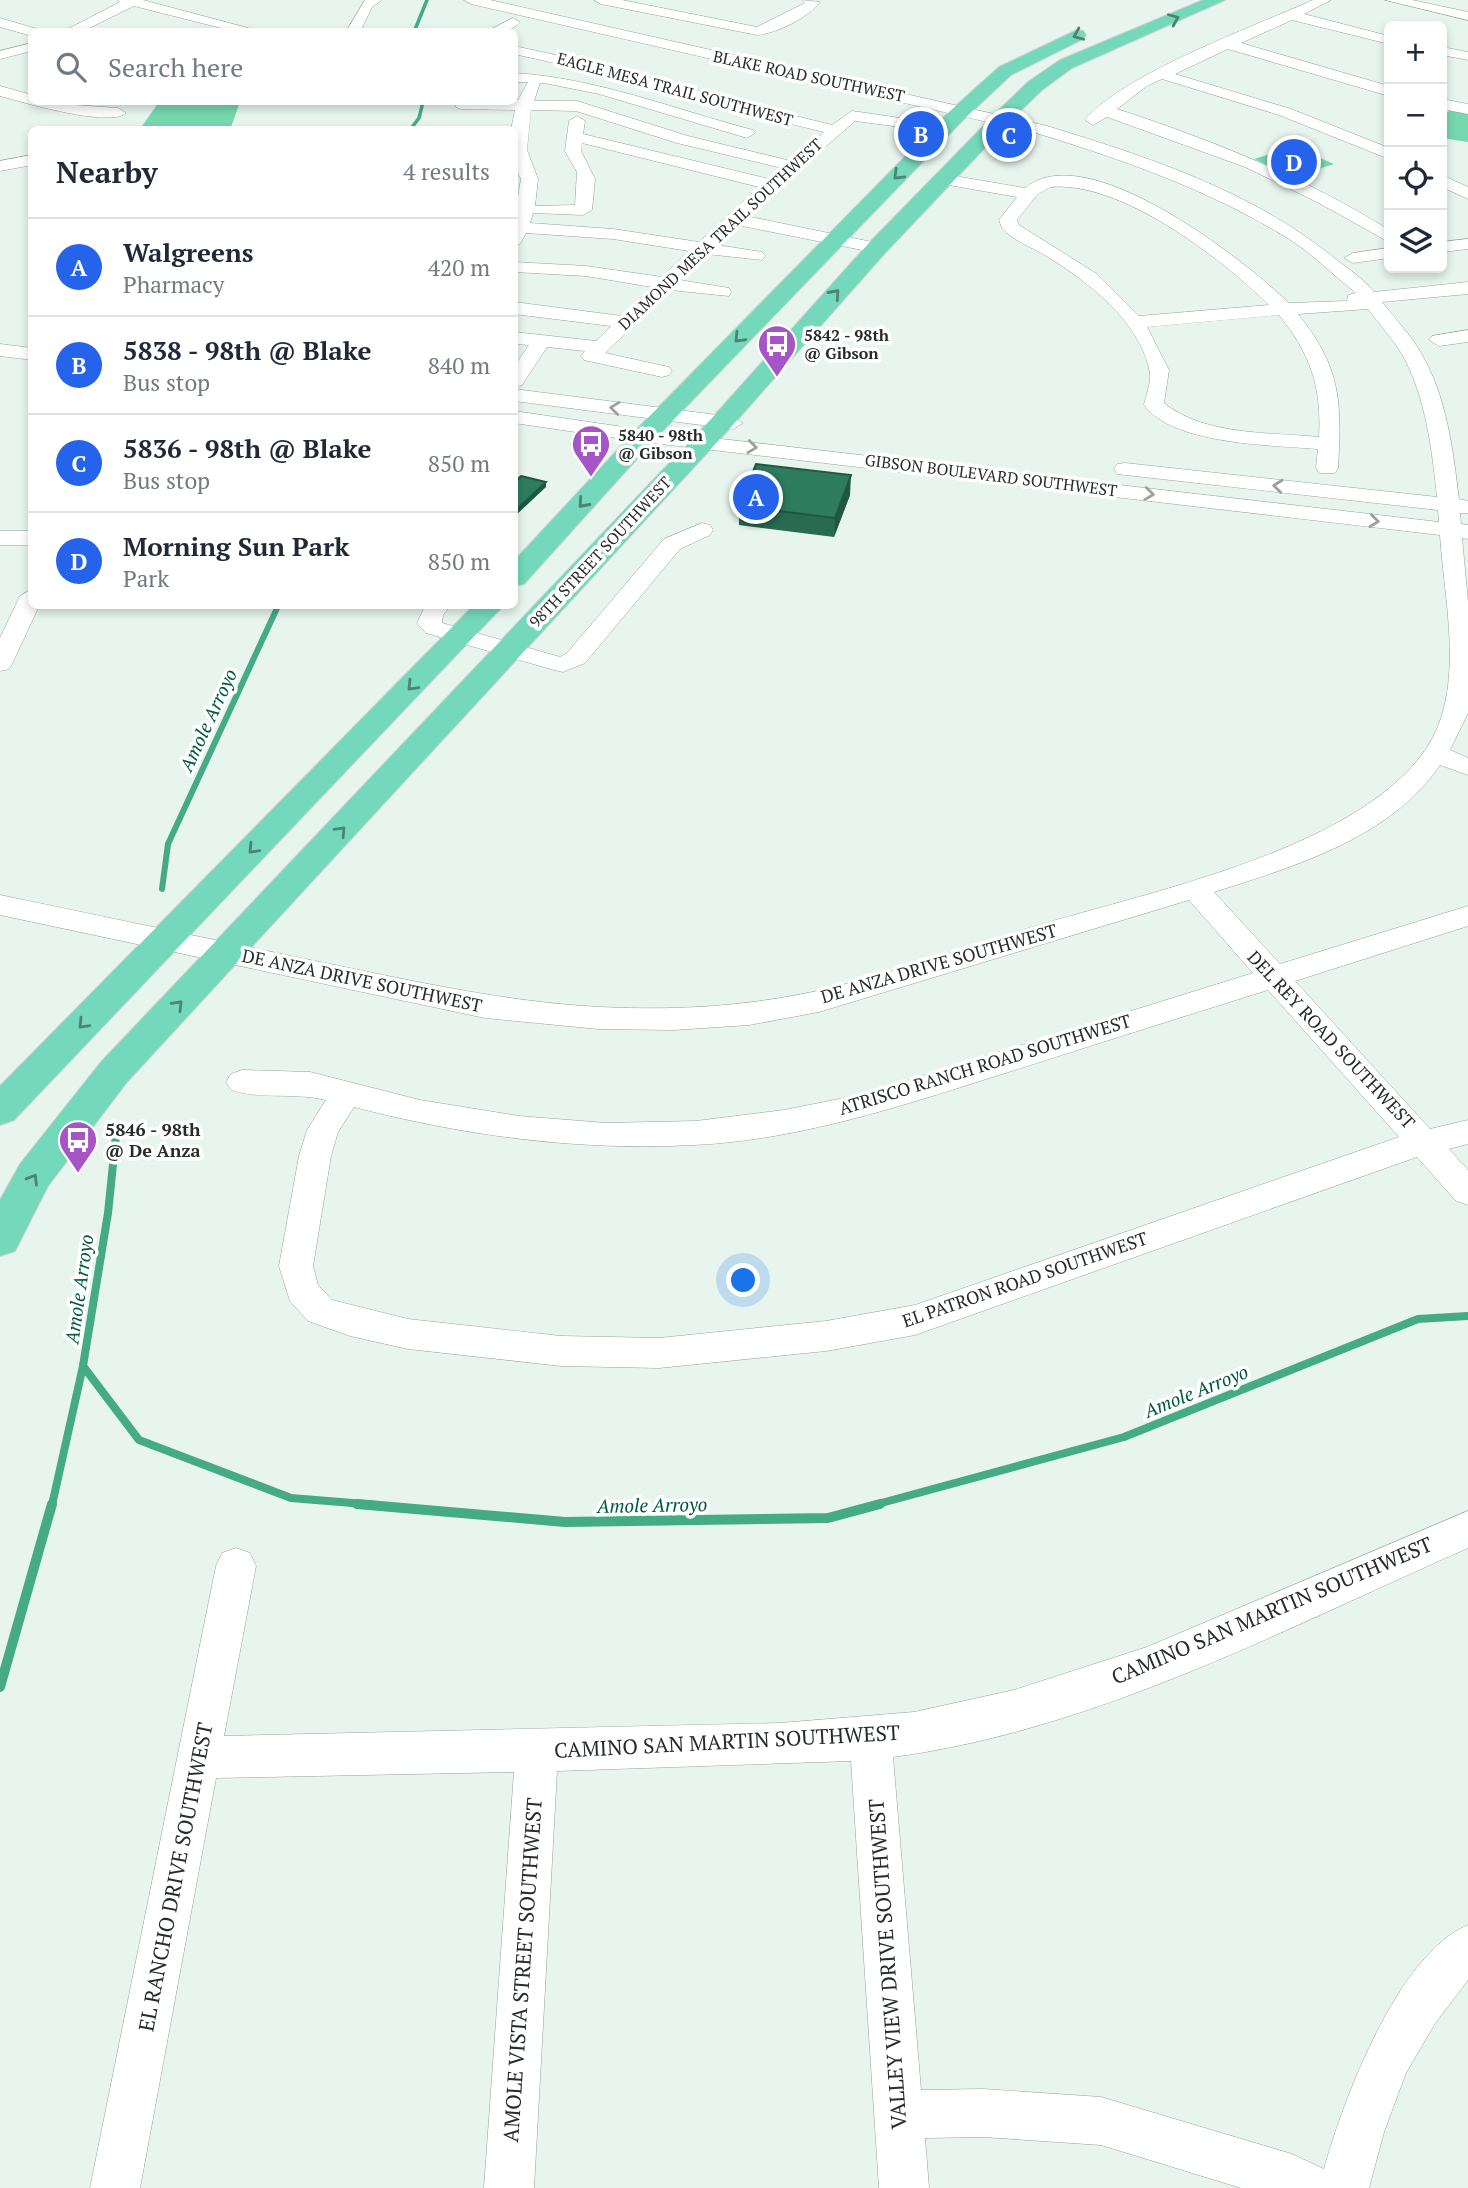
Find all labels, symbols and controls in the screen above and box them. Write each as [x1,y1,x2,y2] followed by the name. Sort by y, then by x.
[1167,13,1179,27] one-way arrow
[1384,21,1447,273] map controls
[1384,21,1447,84] button: +
[1072,27,1085,41] one-way arrow
[28,28,518,105] search box
[711,45,907,107] street label: BLAKE ROAD SOUTHWEST
[555,47,795,131] street label: EAGLE MESA TRAIL SOUTHWEST
[52,48,90,86] icon: search
[108,50,243,84] text: Search here
[1384,84,1447,147] button: −
[898,108,944,160] pin: B
[986,109,1032,161] pin: C
[613,133,827,335] street label: DIAMOND MESA TRAIL SOUTHWEST
[1271,136,1317,188] pin: D
[1384,147,1447,210] button: locate
[56,152,158,192] text: Nearby
[403,156,490,187] text: 4 results
[893,167,906,180] one-way arrow
[1384,210,1447,273] button: layers
[123,235,253,269] text: Walgreens
[71,252,87,283] text: A
[428,252,490,283] text: 420 m
[123,269,224,300] text: Pharmacy
[827,289,839,302] one-way arrow
[756,323,798,378] bus stop icon: 5842 - 98th @ Gibson
[804,324,890,364] place label: 5842 - 98th @ Gibson
[734,330,747,343] one-way arrow
[123,333,372,367] text: 5838 - 98th @ Blake
[72,350,86,381] text: B
[428,350,490,381] text: 840 m
[123,367,210,398] text: Bus stop
[609,400,620,415] one-way arrow
[570,423,612,478] bus stop icon: 5840 - 98th @ Gibson
[618,424,704,464] place label: 5840 - 98th @ Gibson
[123,431,372,465] text: 5836 - 98th @ Blake
[747,439,758,454] one-way arrow
[72,448,87,479] text: C
[428,448,490,479] text: 850 m
[864,449,1119,501] street label: GIBSON BOULEVARD SOUTHWEST
[123,465,210,496] text: Bus stop
[733,471,779,523] pin: A
[524,472,676,632] street label: 98TH STREET SOUTHWEST
[1273,479,1284,494] one-way arrow
[1143,486,1154,501] one-way arrow
[579,495,591,508] one-way arrow
[1369,513,1380,528] one-way arrow
[123,529,349,563] text: Morning Sun Park
[71,546,87,577] text: D
[428,546,490,577] text: 850 m
[123,563,169,594] text: Park
[172,664,242,776] water label: Amole Arroyo
[407,678,420,691] one-way arrow
[333,826,346,839] one-way arrow
[248,840,261,853] one-way arrow
[818,918,1060,1008] street label: DE ANZA DRIVE SOUTHWEST
[240,943,484,1017] street label: DE ANZA DRIVE SOUTHWEST
[1243,945,1421,1134] street label: DEL REY ROAD SOUTHWEST
[170,1000,183,1013] one-way arrow
[836,1008,1134,1120] street label: ATRISCO RANCH ROAD SOUTHWEST
[79,1015,92,1028] one-way arrow
[105,1117,201,1162] place label: 5846 - 98th @ De Anza
[57,1119,99,1174] bus stop icon: 5846 - 98th @ De Anza
[24,1173,37,1186] one-way arrow
[899,1226,1151,1332] street label: EL PATRON ROAD SOUTHWEST
[58,1233,99,1346] water label: Amole Arroyo
[726,1263,760,1297] your location
[1139,1358,1252,1423] water label: Amole Arroyo
[596,1491,707,1518] water label: Amole Arroyo
[1107,1530,1436,1691] street label: CAMINO SAN MARTIN SOUTHWEST
[553,1718,900,1764] street label: CAMINO SAN MARTIN SOUTHWEST
[131,1720,219,2034] street label: EL RANCHO DRIVE SOUTHWEST
[496,1797,548,2143] street label: AMOLE VISTA STREET SOUTHWEST
[861,1798,913,2130] street label: VALLEY VIEW DRIVE SOUTHWEST

